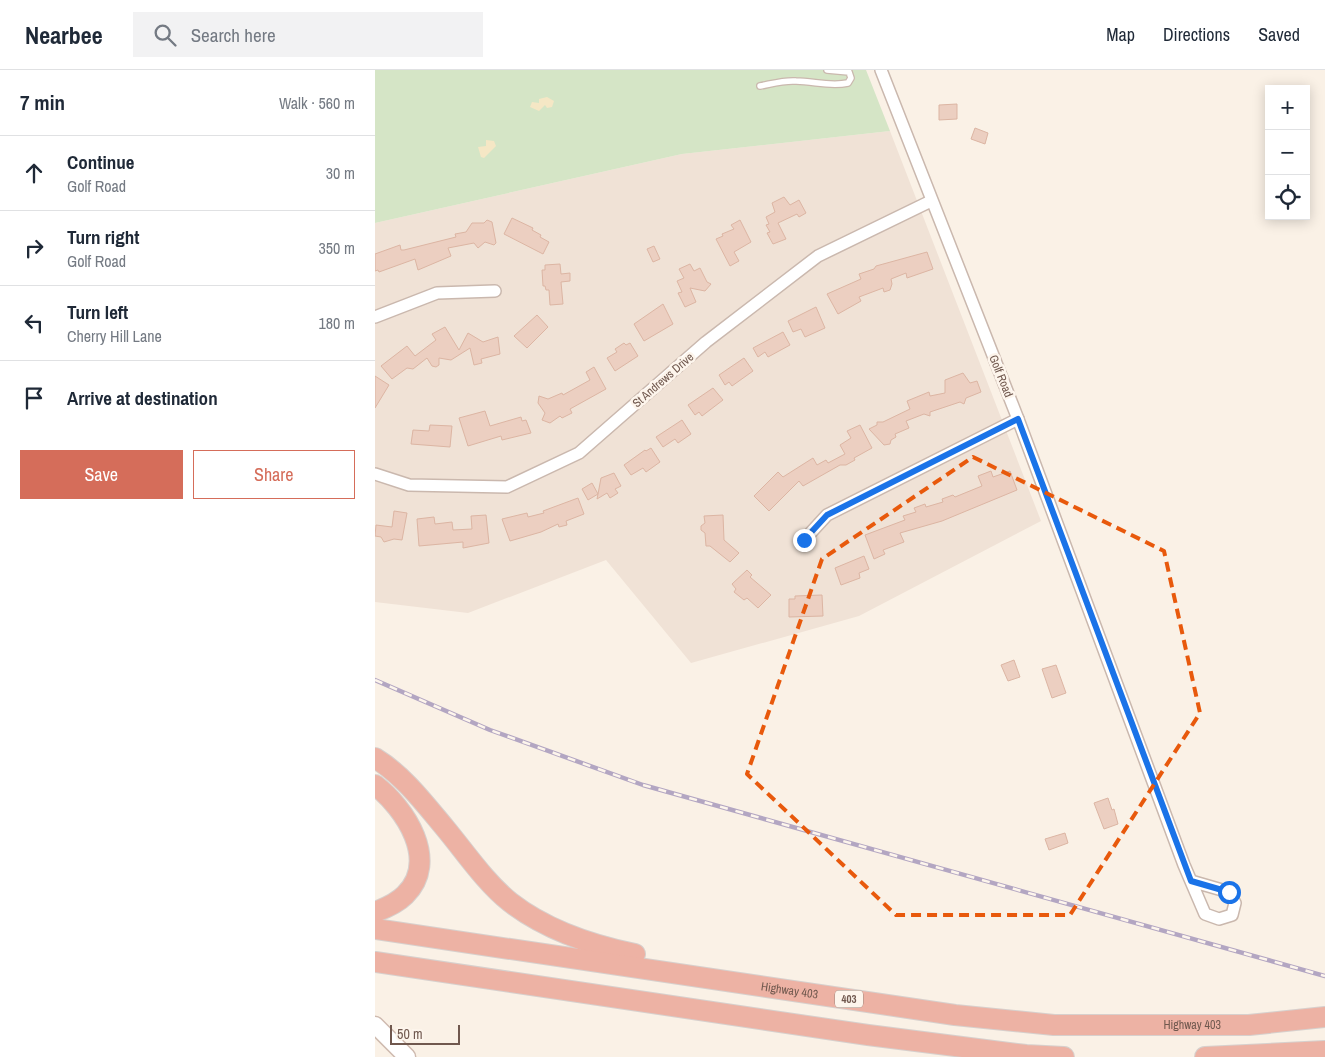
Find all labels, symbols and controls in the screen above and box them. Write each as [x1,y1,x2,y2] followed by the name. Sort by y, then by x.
[133,12,483,57] search box
[25,19,103,51] text: Nearbee
[151,21,179,49] icon: search
[191,22,276,48] text: Search here
[1106,22,1135,47] text: Map
[1163,22,1230,47] text: Directions
[1258,22,1300,47] text: Saved
[1265,85,1310,220] map controls
[1265,85,1310,130] button: +
[20,88,65,117] text: 7 min
[279,92,355,114] text: Walk · 560 m
[1265,130,1310,175] button: −
[67,149,135,175] text: Continue
[20,159,48,187] icon: ahead
[326,162,355,184] text: 30 m
[67,175,126,197] text: Golf Road
[1265,175,1310,220] button: locate
[67,224,139,250] text: Turn right
[20,234,48,262] icon: right
[319,237,355,259] text: 350 m
[67,250,126,272] text: Golf Road
[67,299,128,325] text: Turn left
[20,309,48,337] icon: left
[319,312,355,334] text: 180 m
[67,325,162,347] text: Cherry Hill Lane
[629,349,697,411] street label: St Andrews Drive
[985,352,1017,400] street label: Golf Road
[20,384,48,412] icon: arrive
[67,385,218,411] text: Arrive at destination
[20,450,183,499] button: Save
[193,450,355,499] button: Share
[793,529,816,552] route end
[1218,881,1241,904] route start
[760,978,819,1003] street label: Highway 403
[835,991,863,1008] road number: 403
[1163,1017,1221,1033] street label: Highway 403
[390,1022,460,1045] scale bar
[397,1025,423,1043] text: 50 m

